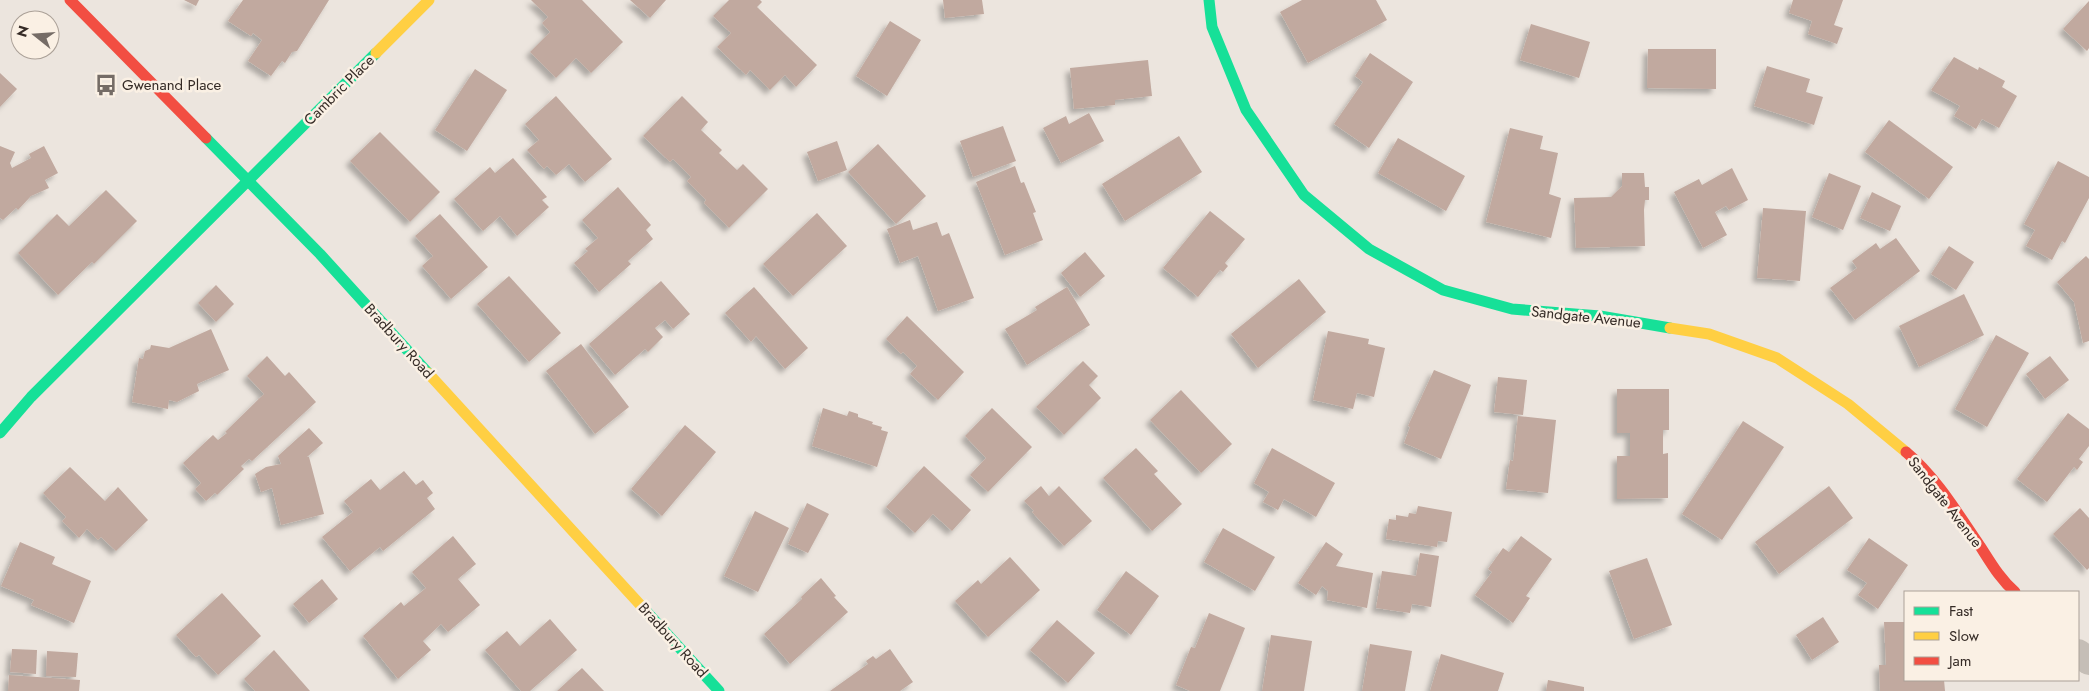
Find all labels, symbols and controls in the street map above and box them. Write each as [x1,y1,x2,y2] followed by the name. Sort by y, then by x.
[10,10,60,60] north arrow
[11,23,34,39] text: N
[299,49,380,130] street label: Cambric Place
[93,72,119,98] bus stop icon: Gwenand Place
[122,74,222,96] place label: Gwenand Place
[359,298,439,384] street label: Bradbury Road
[1530,300,1642,334] street label: Sandgate Avenue
[1902,452,1988,552] street label: Sandgate Avenue
[1904,591,2079,681] legend
[633,597,713,683] street label: Bradbury Road
[1949,600,1973,622] text: Fast
[1949,625,1980,647] text: Slow
[1947,650,1972,672] text: Jam

